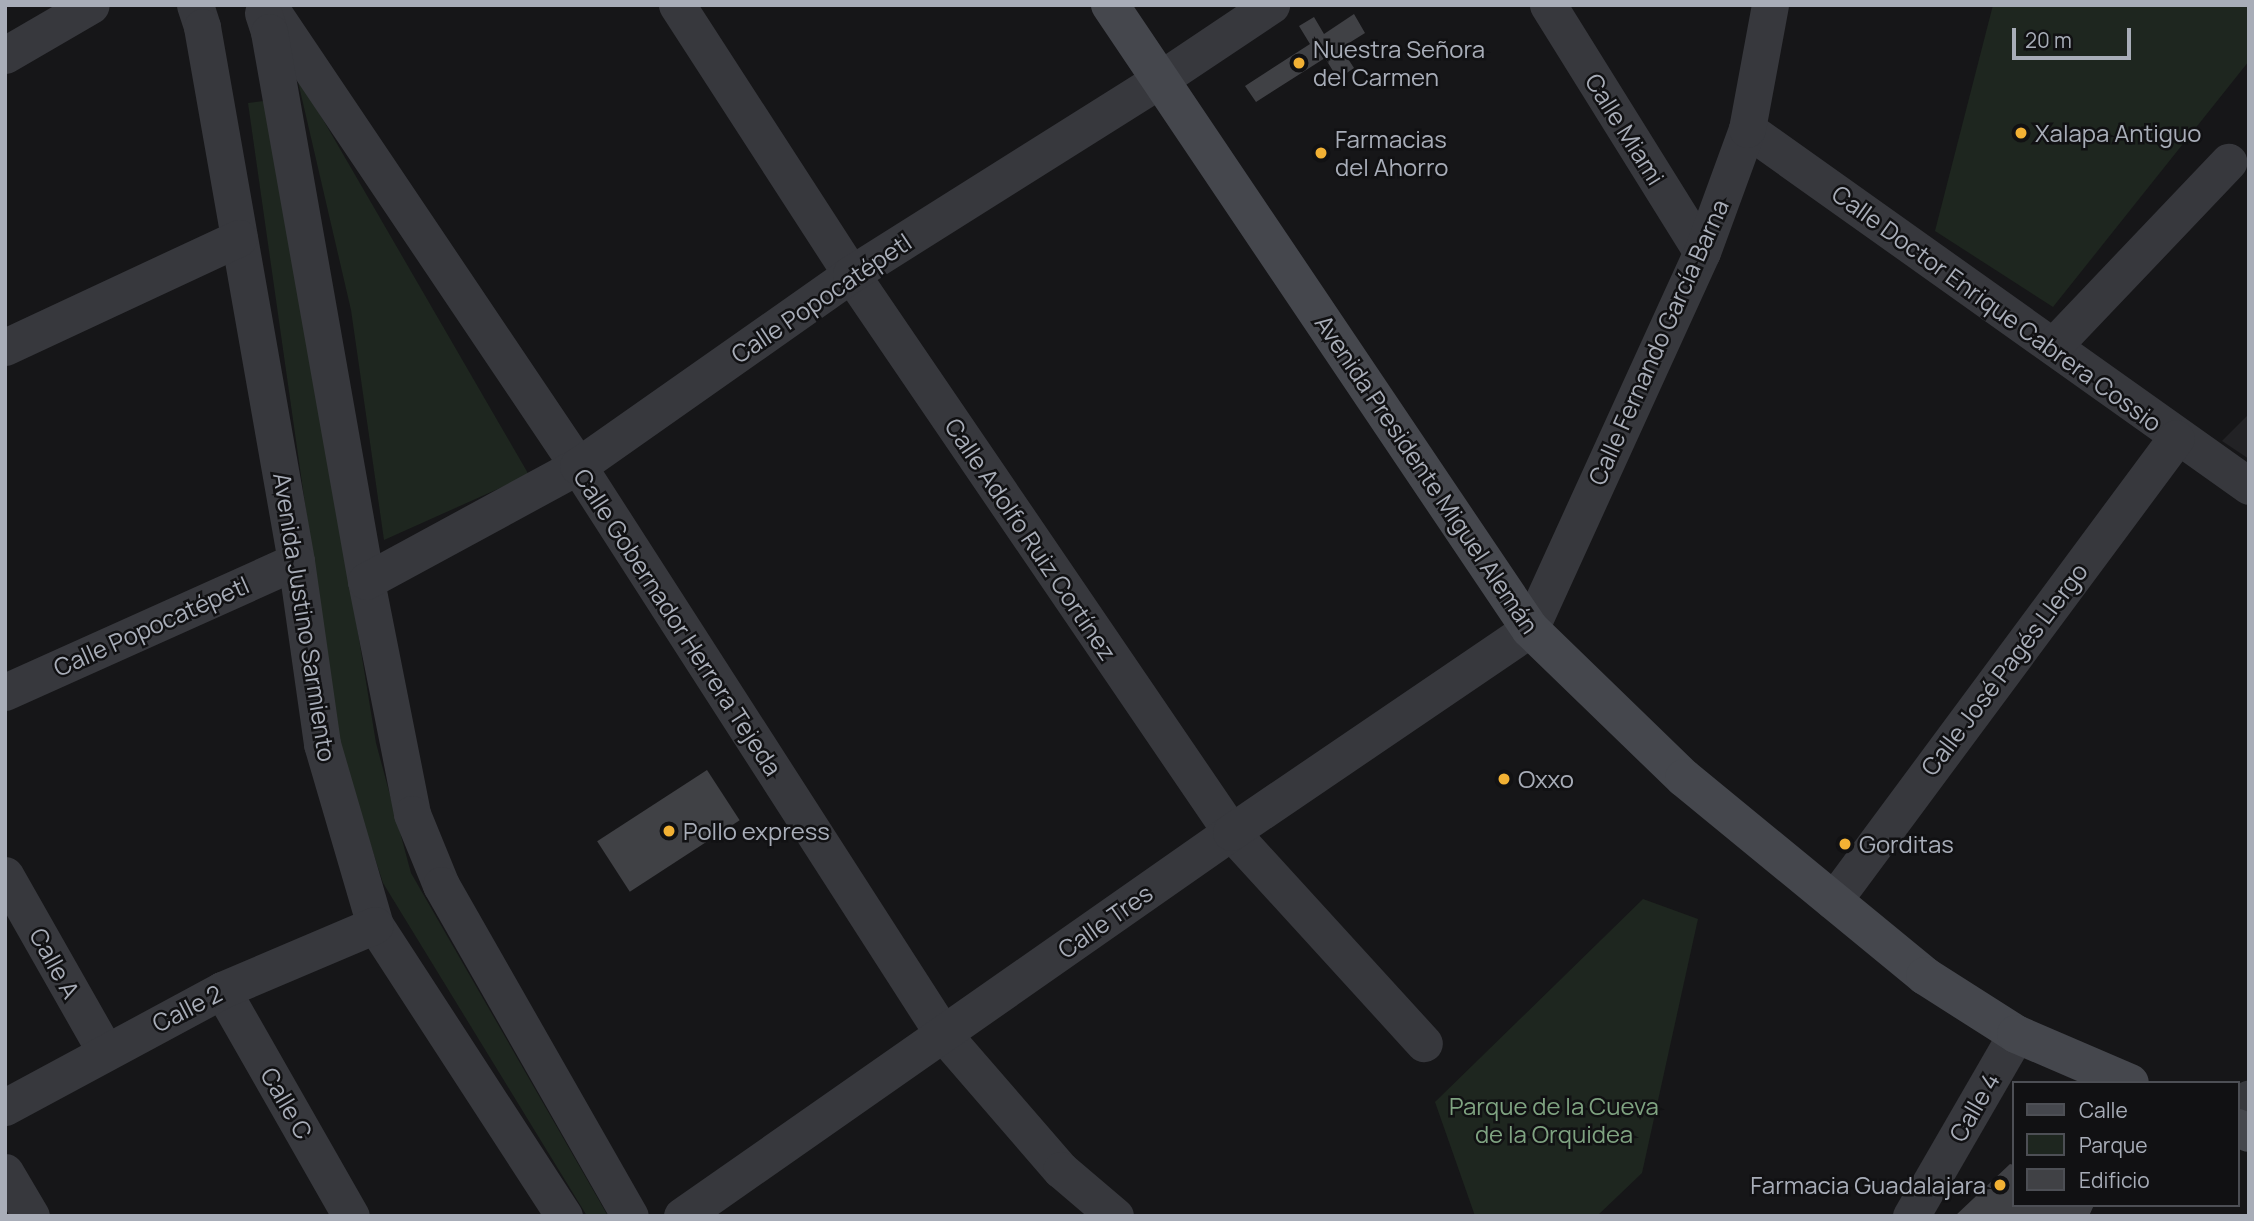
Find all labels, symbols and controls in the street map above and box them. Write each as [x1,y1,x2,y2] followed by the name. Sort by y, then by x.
[2016,14,2135,58] scale bar
[2025,26,2072,54] text: 20 m
[1313,35,1485,91] place label: Nuestra Señora del Carmen
[1291,55,1307,71] marker: Nuestra Señora del Carmen
[1580,68,1670,190] street label: Calle Miami
[2035,119,2201,147] place label: Xalapa Antiguo
[1335,125,1449,181] place label: Farmacias del Ahorro
[2013,125,2029,141] marker: Xalapa Antiguo
[1313,145,1329,161] marker: Farmacias del Ahorro
[1827,179,2167,437] street label: Calle Doctor Enrique Cabrera Cossio
[1582,195,1734,489] street label: Calle Fernando García Barna
[726,227,916,369] street label: Calle Popocatépetl
[1309,309,1545,639] street label: Avenida Presidente Miguel Alemán
[939,413,1123,665] street label: Calle Adolfo Ruiz Cortínez
[568,463,788,781] street label: Calle Gobernador Herrera Tejeda
[268,470,342,764] street label: Avenida Justino Sarmiento
[1915,557,2093,781] street label: Calle José Pagés Llergo
[49,570,253,682] street label: Calle Popocatépetl
[1518,765,1574,793] place label: Oxxo
[1496,771,1512,787] marker: Oxxo
[683,817,830,845] place label: Pollo express
[661,823,677,839] marker: Pollo express
[1859,830,1954,858] place label: Gorditas
[1837,836,1853,852] marker: Gorditas
[1052,878,1158,964] street label: Calle Tres
[24,923,86,1003] street label: Calle A
[147,978,227,1038] street label: Calle 2
[255,1062,319,1144] street label: Calle C
[1943,1067,2005,1147] street label: Calle 4
[2012,1081,2240,1207] legend
[1449,1092,1659,1148] park label: Parque de la Cueva de la Orquidea
[2079,1096,2128,1124] text: Calle
[2079,1131,2148,1159] text: Parque
[2079,1166,2150,1194] text: Edificio
[1750,1171,1986,1199] place label: Farmacia Guadalajara
[1992,1177,2008,1193] marker: Farmacia Guadalajara

